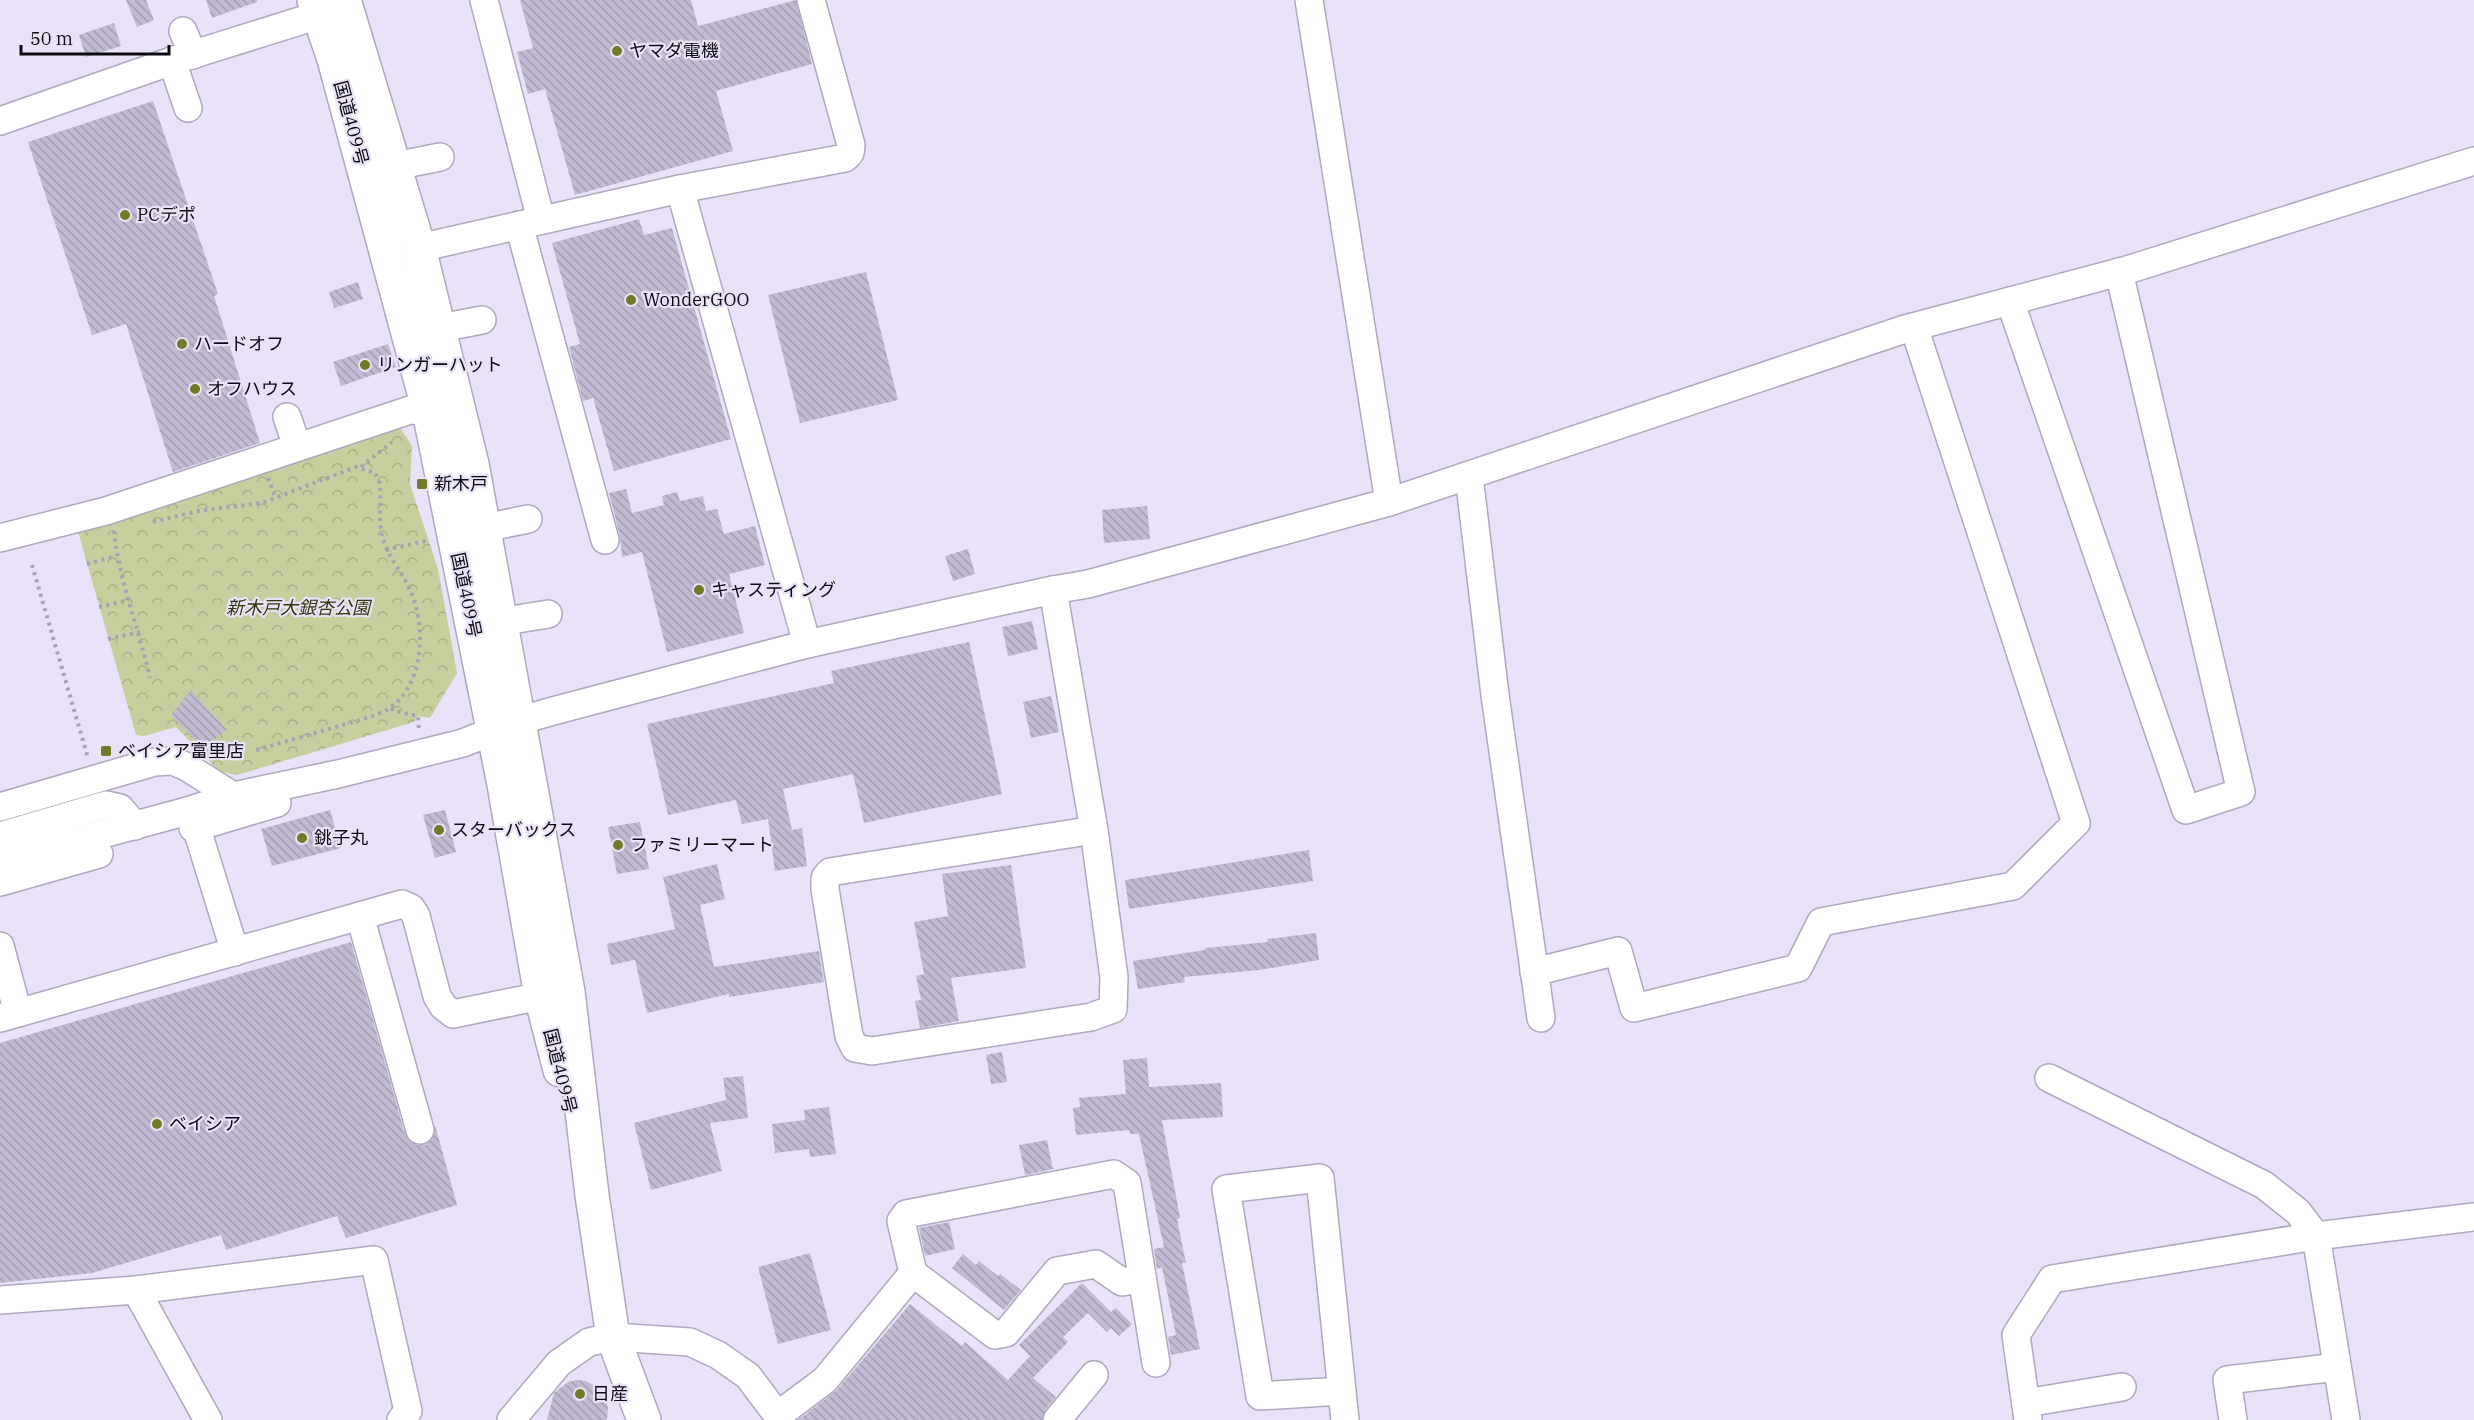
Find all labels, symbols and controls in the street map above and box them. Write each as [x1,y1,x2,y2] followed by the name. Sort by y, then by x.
[21,18,170,56] scale bar
[30,27,73,50] text: 50 m
[629,39,719,62] place label: ヤマダ電機
[610,44,624,58] marker: ヤマダ電機
[329,78,374,168] street label: 国道409号
[137,203,196,226] place label: PCデポ
[118,208,132,222] marker: PCデポ
[643,288,750,311] place label: WonderGOO
[624,293,638,307] marker: WonderGOO
[194,332,284,355] place label: ハードオフ
[175,337,189,351] marker: ハードオフ
[377,353,503,376] place label: リンガーハット
[358,358,372,372] marker: リンガーハット
[207,377,297,400] place label: オフハウス
[188,382,202,396] marker: オフハウス
[434,472,488,495] place label: 新木戸
[415,477,429,491] marker: 新木戸
[446,550,487,640] street label: 国道409号
[711,578,836,601] place label: キャスティング
[692,583,706,597] marker: キャスティング
[226,596,373,619] park label: 新木戸大銀杏公園
[118,739,244,762] place label: ベイシア富里店
[99,744,113,758] marker: ベイシア富里店
[451,818,576,841] place label: スターバックス
[432,823,446,837] marker: スターバックス
[314,826,368,849] place label: 銚子丸
[295,831,309,845] marker: 銚子丸
[630,833,774,856] place label: ファミリーマート
[611,838,625,852] marker: ファミリーマート
[539,1026,582,1116] street label: 国道409号
[169,1112,241,1135] place label: ベイシア
[150,1117,164,1131] marker: ベイシア
[592,1382,628,1405] place label: 日産
[573,1387,587,1401] marker: 日産

